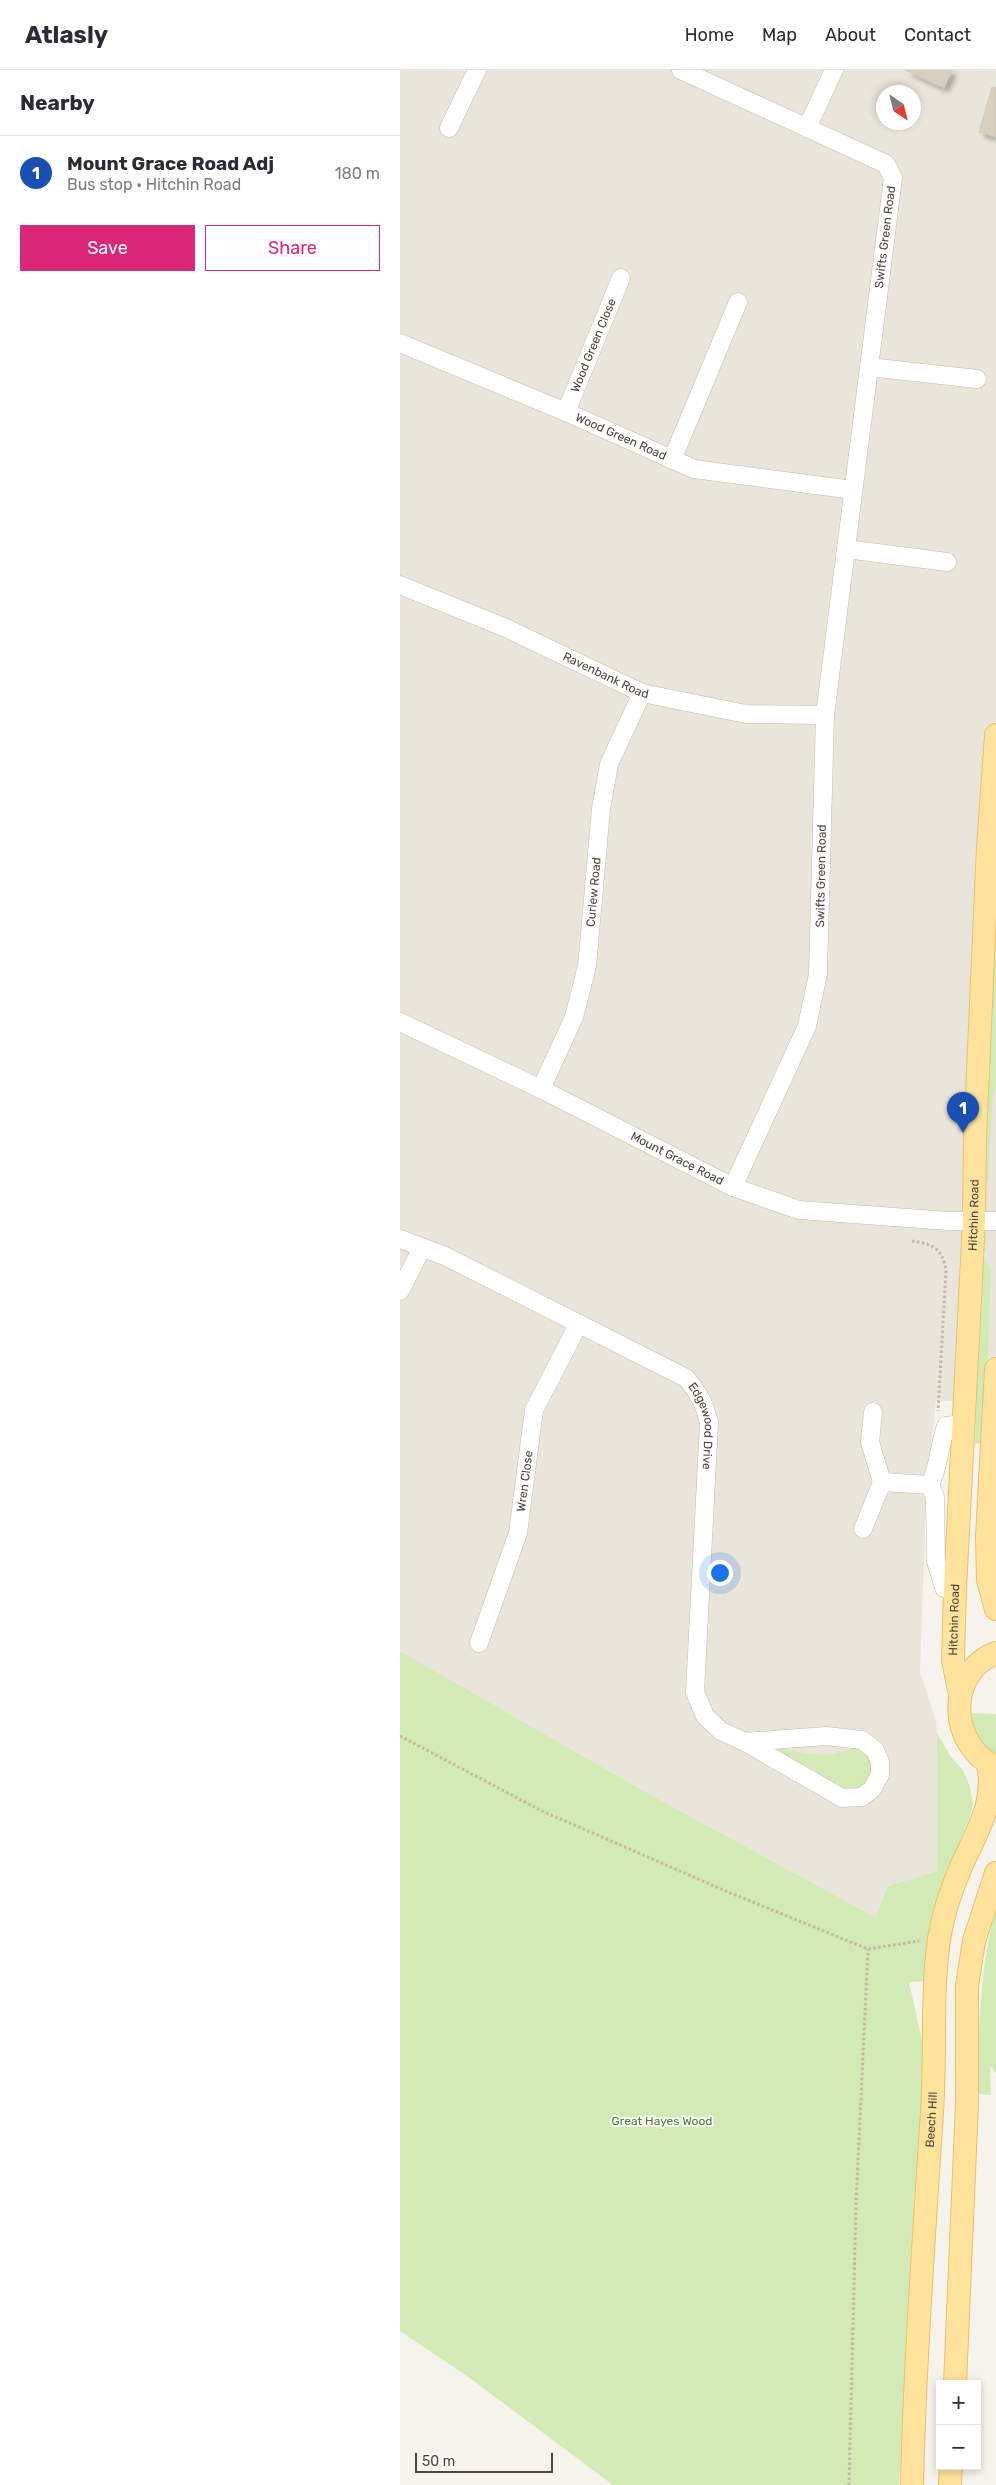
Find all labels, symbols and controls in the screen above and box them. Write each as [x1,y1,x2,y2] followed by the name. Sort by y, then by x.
[25,21,108,49] text: Atlasly
[685,24,734,46] text: Home
[762,24,797,46] text: Map
[825,24,876,46] text: About
[904,24,971,46] text: Contact
[876,85,921,130] north arrow
[20,90,95,115] text: Nearby
[67,152,274,175] text: Mount Grace Road Adj
[32,164,40,183] text: 1
[335,164,380,183] text: 180 m
[67,175,241,194] text: Bus stop · Hitchin Road
[872,185,898,289] street label: Swifts Green Road
[20,225,195,271] button: Save
[205,225,380,271] button: Share
[568,296,619,394] street label: Wood Green Close
[573,410,669,463] street label: Wood Green Road
[561,649,650,701] street label: Ravenbank Road
[813,824,829,928] street label: Swifts Green Road
[584,857,604,928] street label: Curlew Road
[947,1092,979,1133] pin: 1
[628,1129,726,1188] street label: Mount Grace Road
[965,1179,981,1251] street label: Hitchin Road
[685,1380,716,1470] street label: Edgewood Drive
[514,1449,536,1513] street label: Wren Close
[707,1560,733,1586] your location
[946,1584,962,1656] street label: Hitchin Road
[923,2091,940,2148] street label: Beech Hill
[612,2114,712,2128] park label: Great Hayes Wood
[936,2380,981,2470] map controls
[936,2380,981,2425] button: +
[936,2425,981,2470] button: −
[415,2450,552,2473] scale bar
[422,2453,455,2470] text: 50 m

